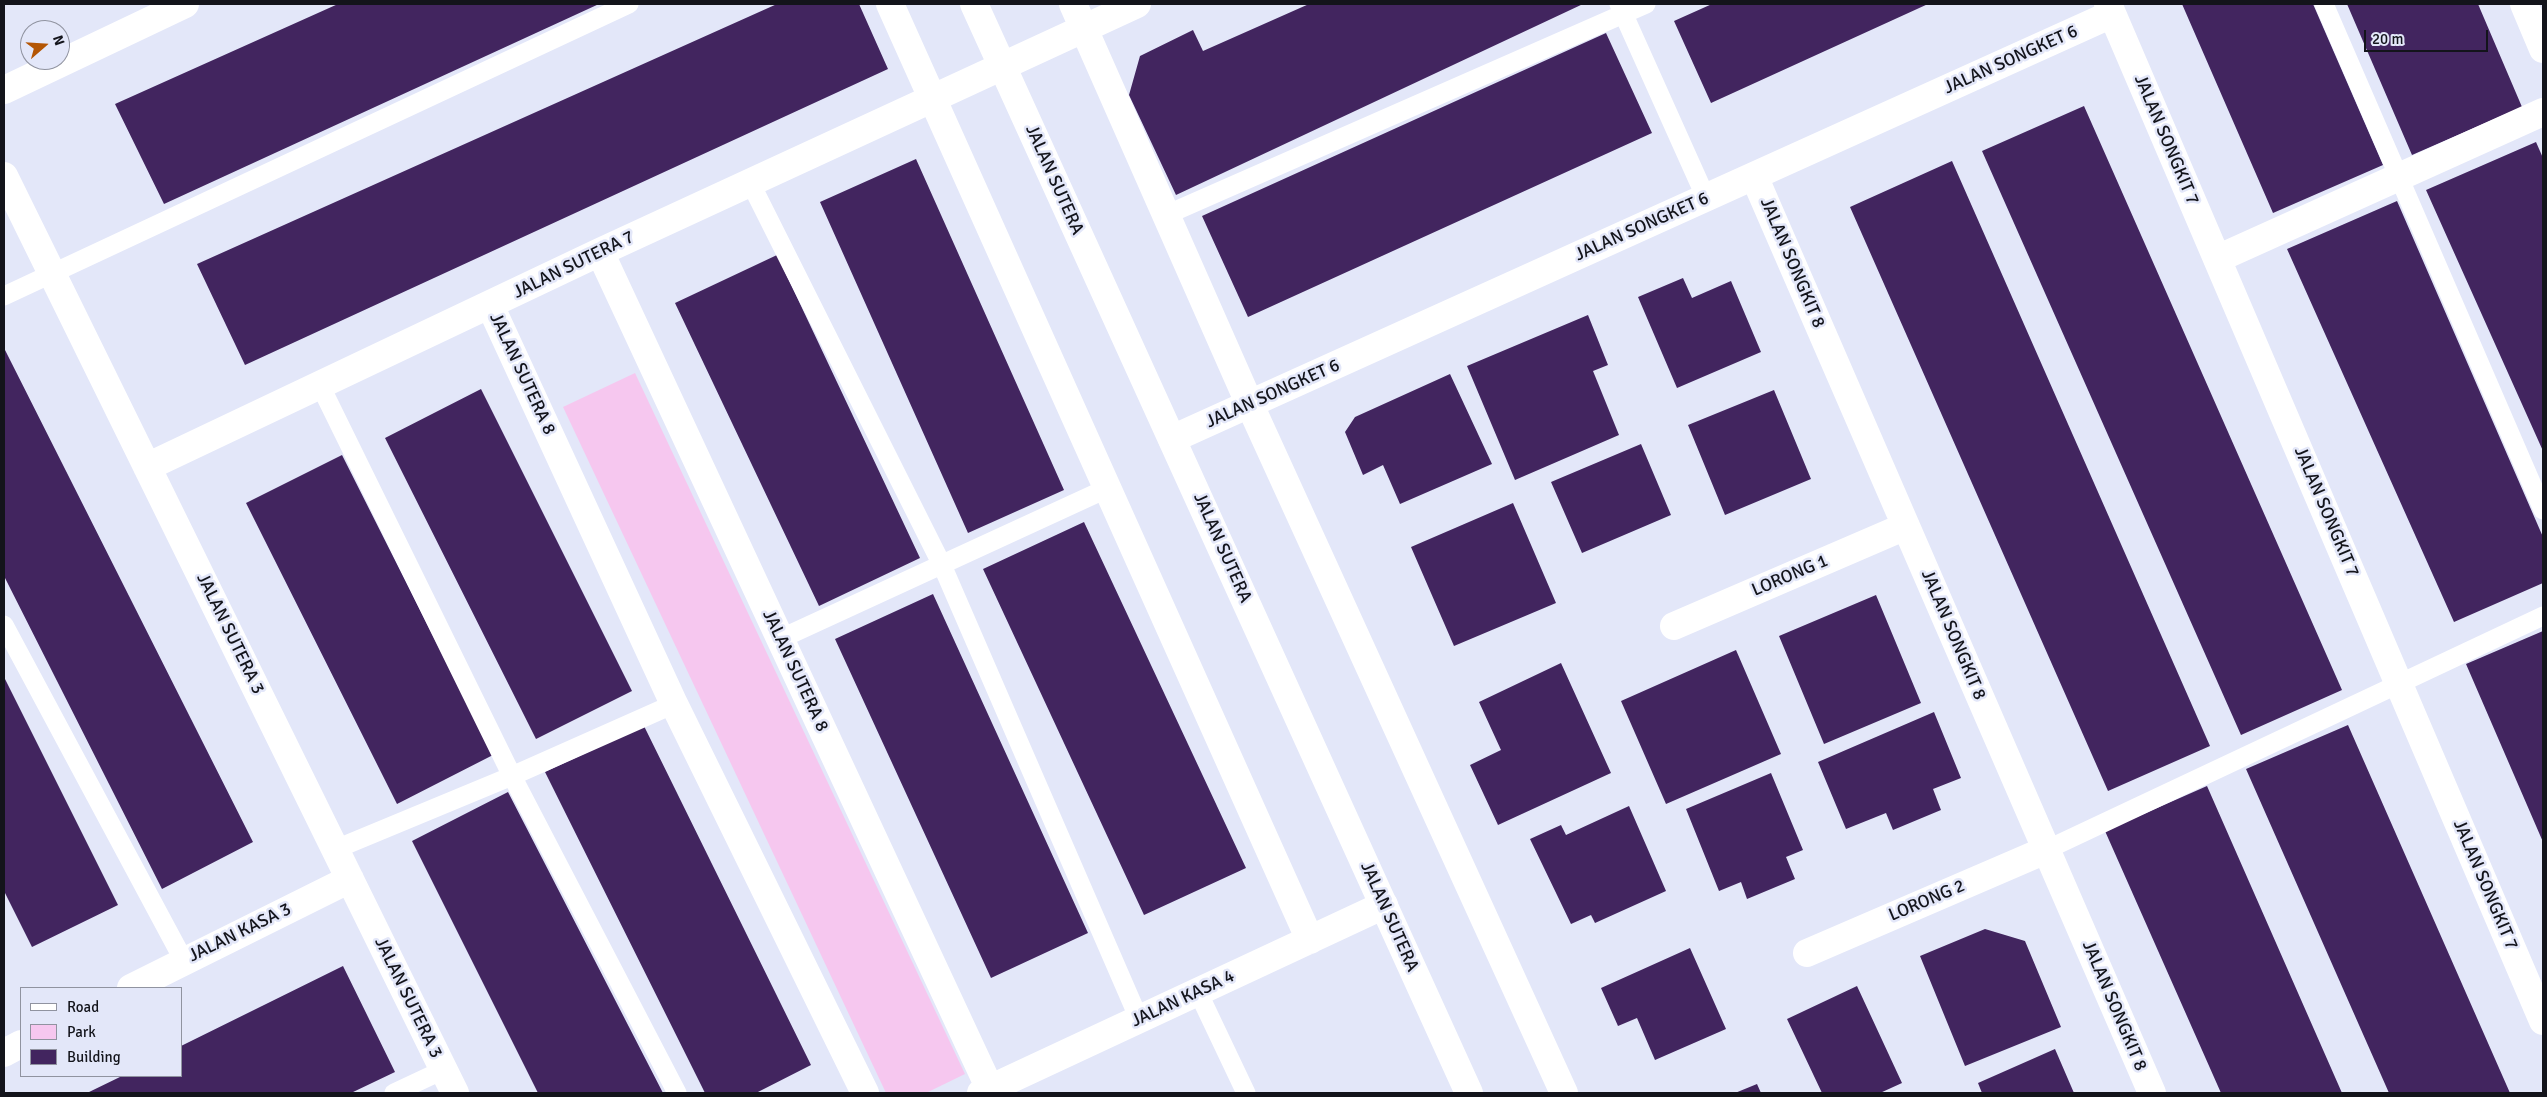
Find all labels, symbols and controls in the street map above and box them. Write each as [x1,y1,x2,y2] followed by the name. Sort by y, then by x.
[20,20,70,70] north arrow
[2367,20,2491,52] scale bar
[1941,21,2081,99] street label: JALAN SONGKET 6
[2372,30,2403,48] text: 20 m
[49,33,68,48] text: N
[2129,72,2203,208] street label: JALAN SONGKIT 7
[1020,122,1088,238] street label: JALAN SUTERA
[1572,188,1712,266] street label: JALAN SONGKET 6
[1755,195,1829,331] street label: JALAN SONGKIT 8
[510,226,638,304] street label: JALAN SUTERA 7
[484,310,560,438] street label: JALAN SUTERA 8
[1203,355,1343,433] street label: JALAN SONGKET 6
[2289,444,2363,580] street label: JALAN SONGKIT 7
[1188,490,1256,606] street label: JALAN SUTERA
[1749,550,1831,602] street label: LORONG 1
[1916,567,1990,703] street label: JALAN SONGKIT 8
[191,570,269,698] street label: JALAN SUTERA 3
[757,607,833,735] street label: JALAN SUTERA 8
[2448,817,2522,953] street label: JALAN SONGKIT 7
[1355,859,1423,975] street label: JALAN SUTERA
[1886,875,1968,927] street label: LORONG 2
[185,899,295,967] street label: JALAN KASA 3
[369,934,447,1062] street label: JALAN SUTERA 3
[2077,938,2151,1074] street label: JALAN SONGKIT 8
[1128,966,1238,1032] street label: JALAN KASA 4
[20,987,182,1077] legend
[67,998,99,1016] text: Road
[67,1023,96,1041] text: Park
[67,1048,121,1066] text: Building

